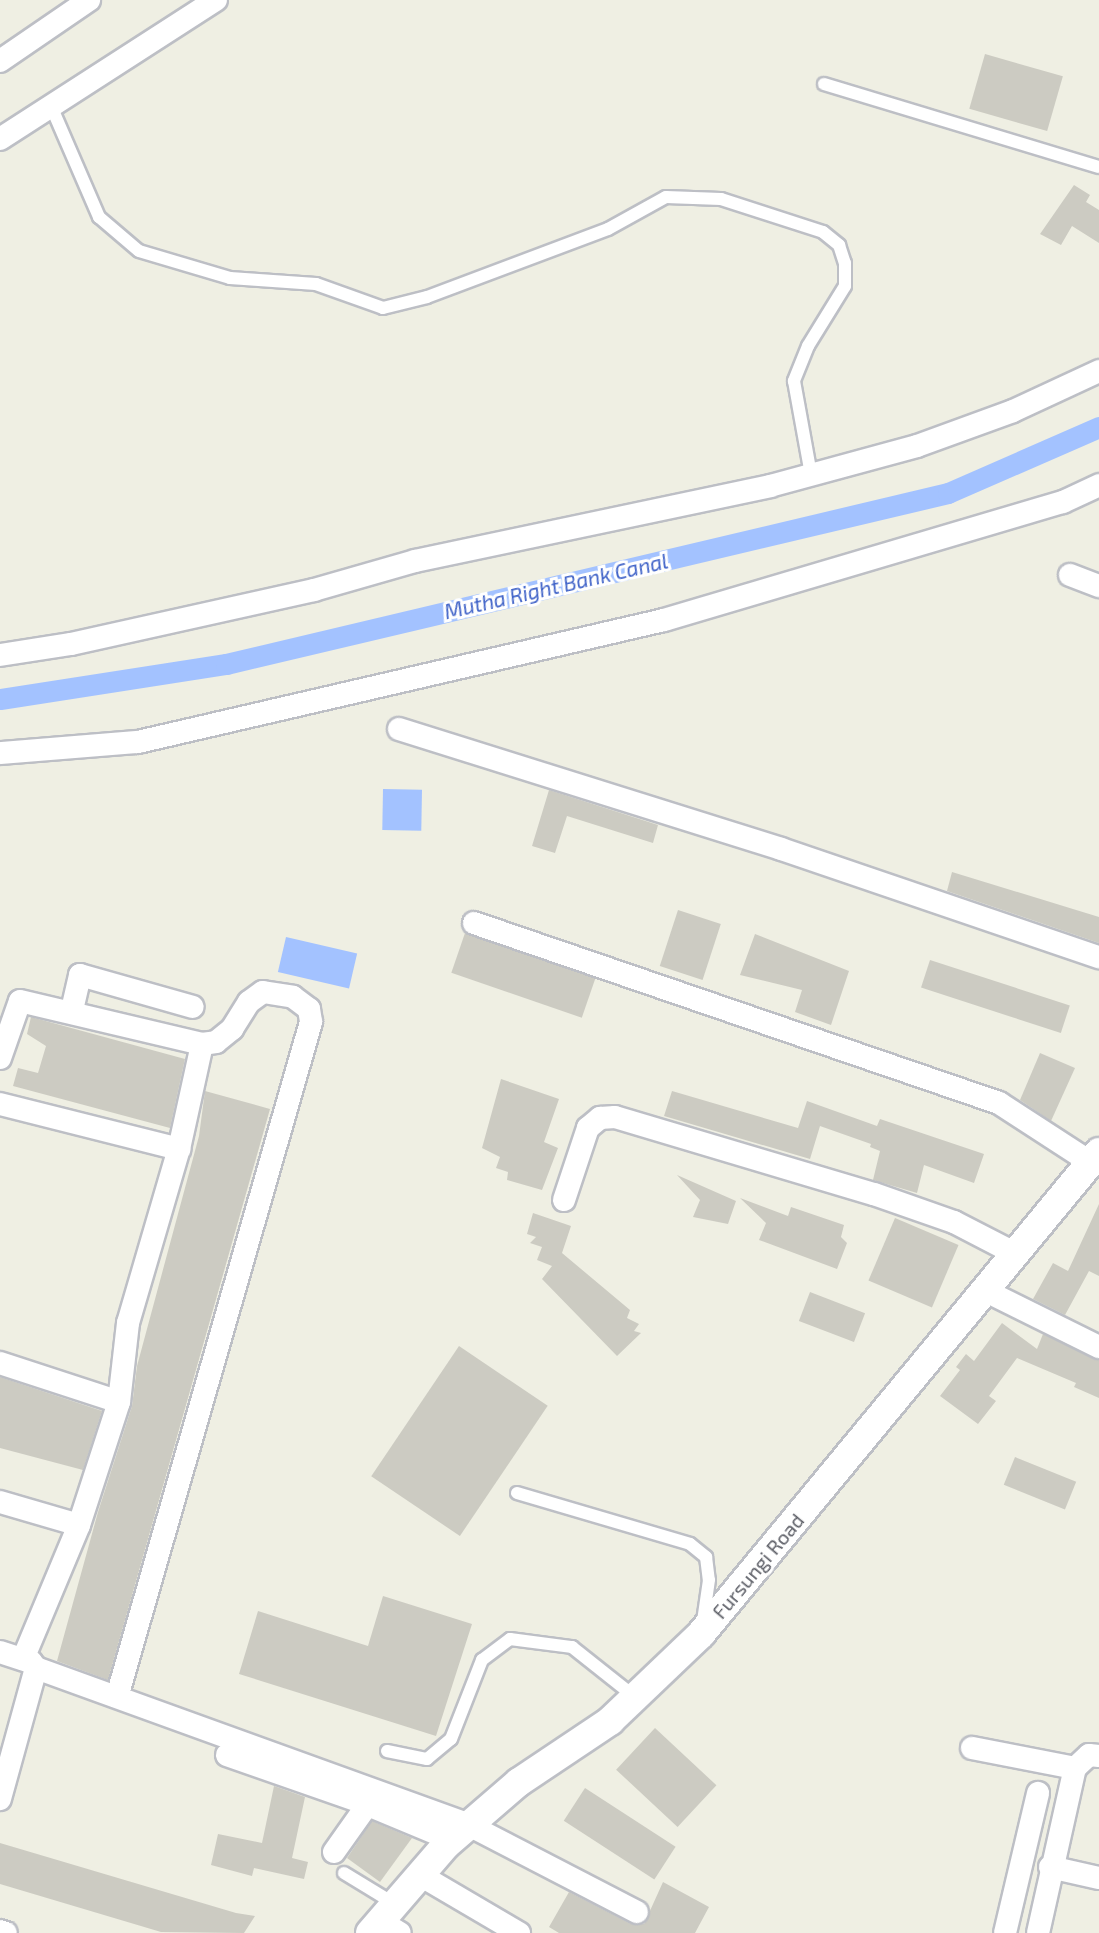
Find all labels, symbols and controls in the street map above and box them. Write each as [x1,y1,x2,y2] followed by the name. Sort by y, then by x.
[442,548,670,624] water label: Mutha Right Bank Canal
[707,1509,809,1623] street label: Fursungi Road

